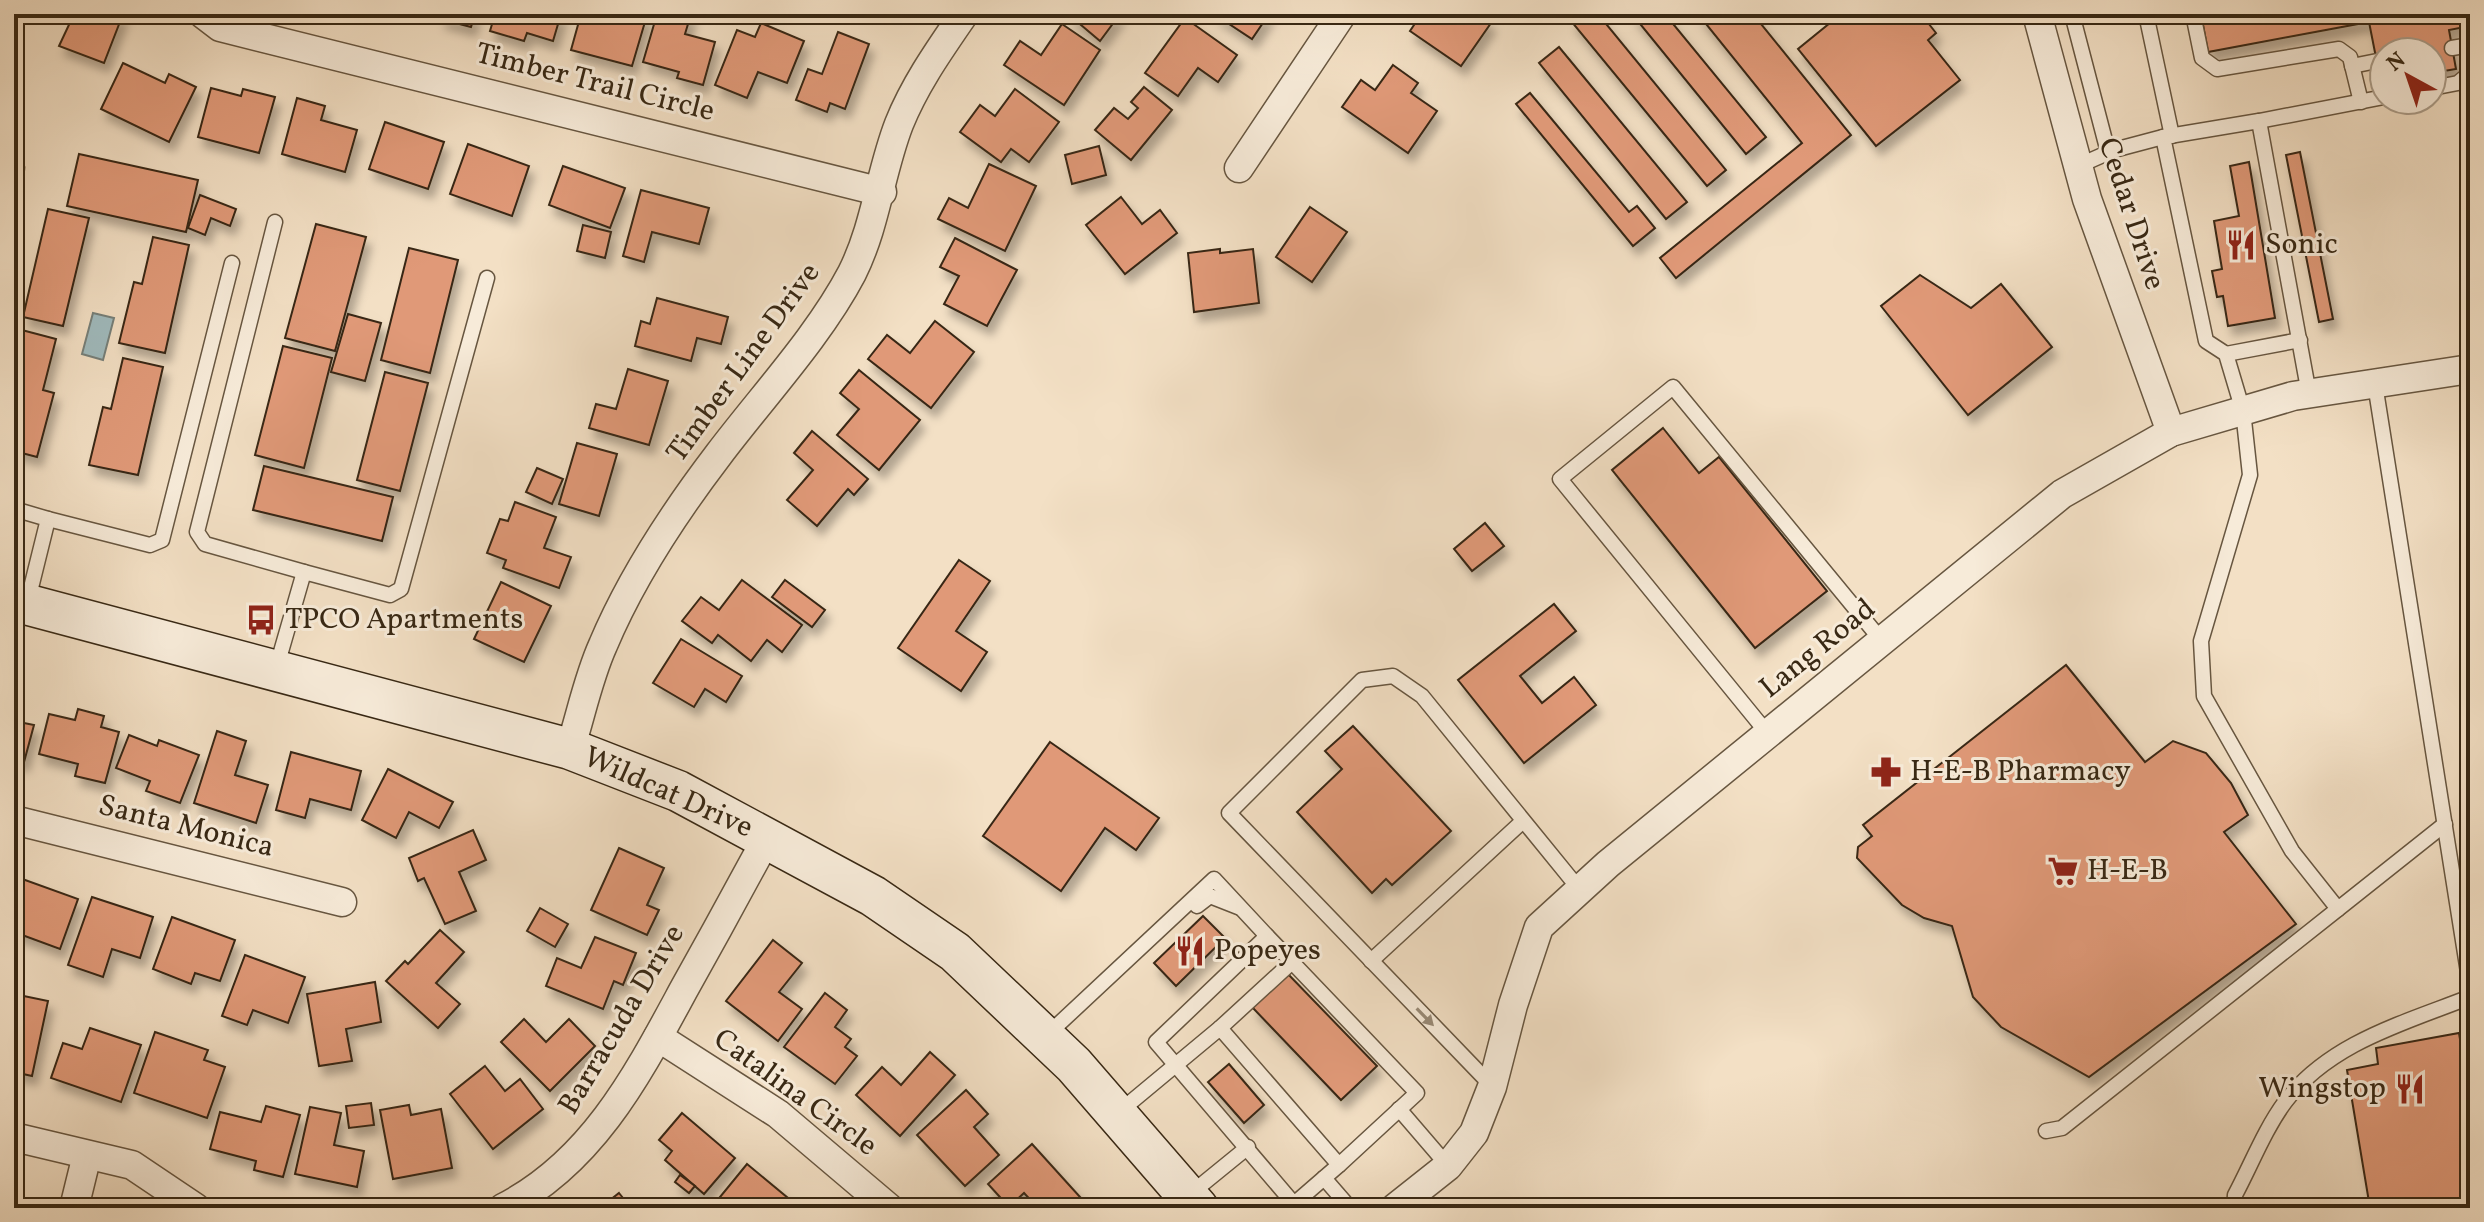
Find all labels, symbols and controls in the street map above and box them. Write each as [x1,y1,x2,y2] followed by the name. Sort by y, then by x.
[471,33,719,133] street label: Timber Trail Circle
[2368,36,2448,116] north arrow
[2381,46,2413,80] text: N
[2087,133,2175,295] street label: Cedar Drive
[2265,224,2338,266] place label: Sonic
[2224,228,2258,262] restaurant icon: Sonic
[657,254,831,472] street label: Timber Line Drive
[1751,589,1885,709] street label: Lang Road
[285,599,523,641] place label: TPCO Apartments
[244,603,278,637] bus stop icon: TPCO Apartments
[576,737,760,849] street label: Wildcat Drive
[1910,751,2131,793] place label: H-E-B Pharmacy
[1869,755,1903,789] pharmacy icon: H-E-B Pharmacy
[94,785,278,869] street label: Santa Monica
[2087,850,2168,892] place label: H-E-B
[2046,854,2080,888] supermarket icon: H-E-B
[549,917,695,1123] street label: Barracuda Drive
[1214,930,1321,972] place label: Popeyes
[1173,934,1207,968] restaurant icon: Popeyes
[1415,1007,1434,1026] one-way arrow
[704,1019,886,1167] street label: Catalina Circle
[2258,1068,2386,1110] place label: Wingstop
[2393,1072,2427,1106] restaurant icon: Wingstop

